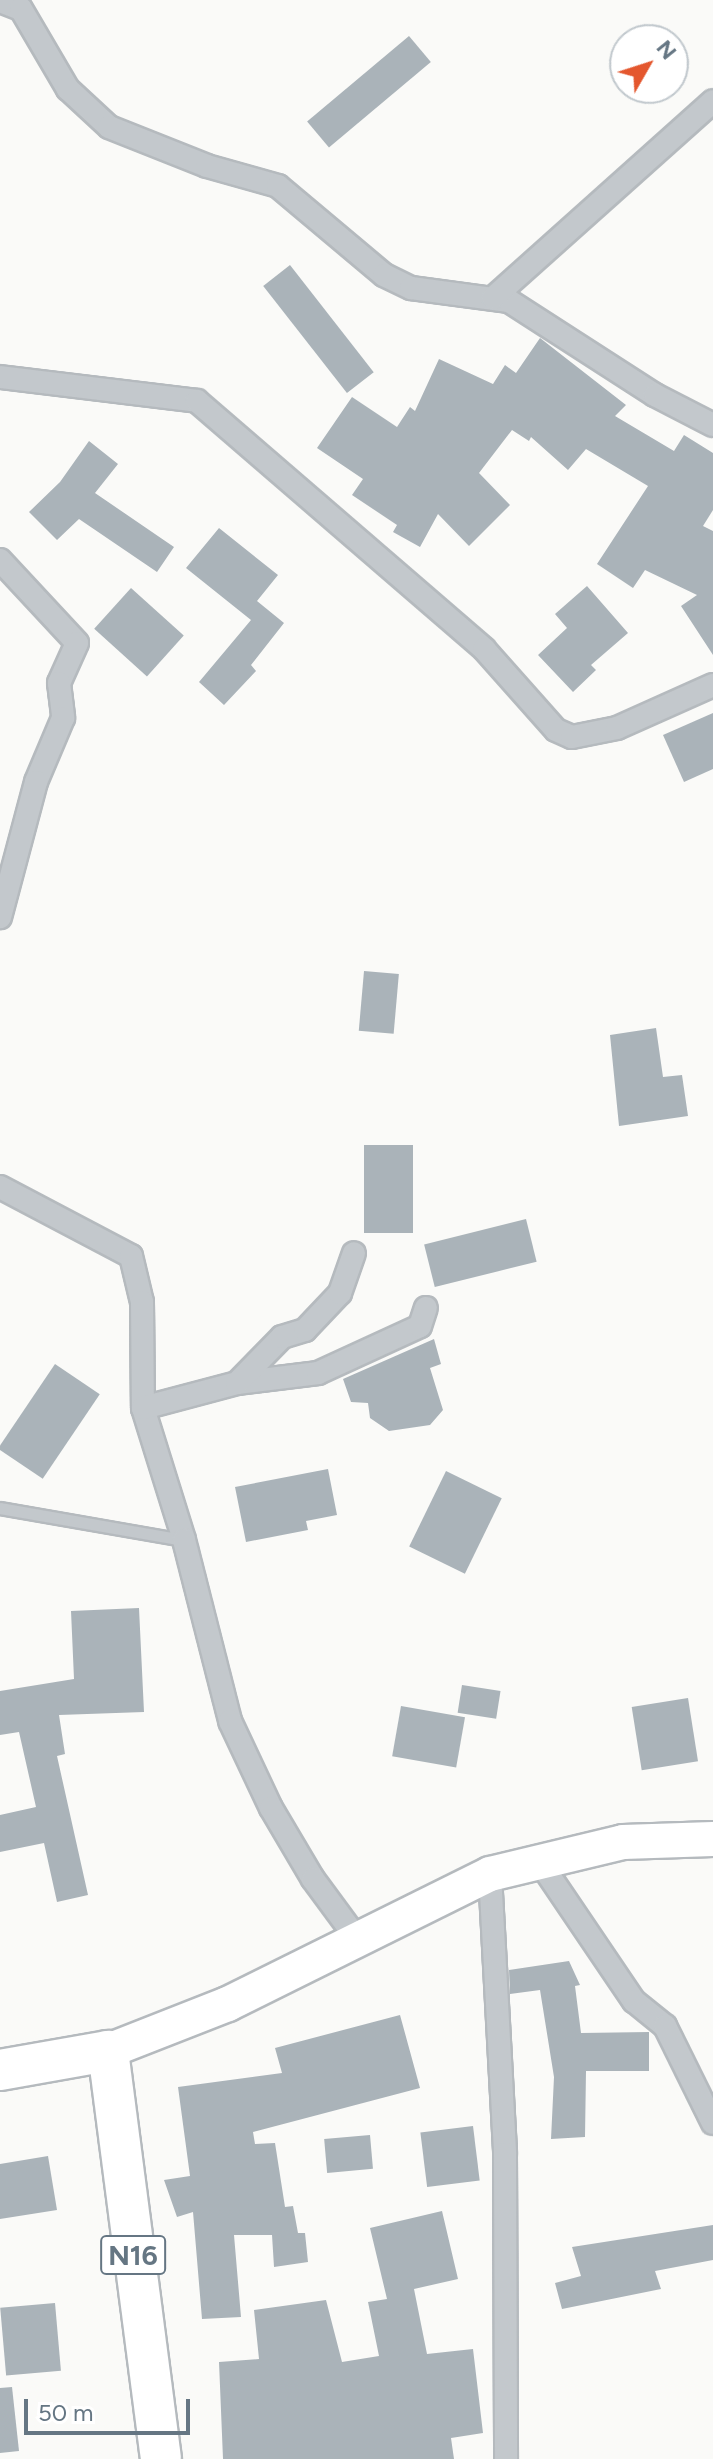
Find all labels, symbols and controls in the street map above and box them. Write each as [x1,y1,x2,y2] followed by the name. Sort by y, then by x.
[609,24,689,104] north arrow
[651,35,682,65] text: N
[99,2231,167,2279] road number: N16
[28,2383,194,2433] scale bar
[38,2398,94,2427] text: 50 m

